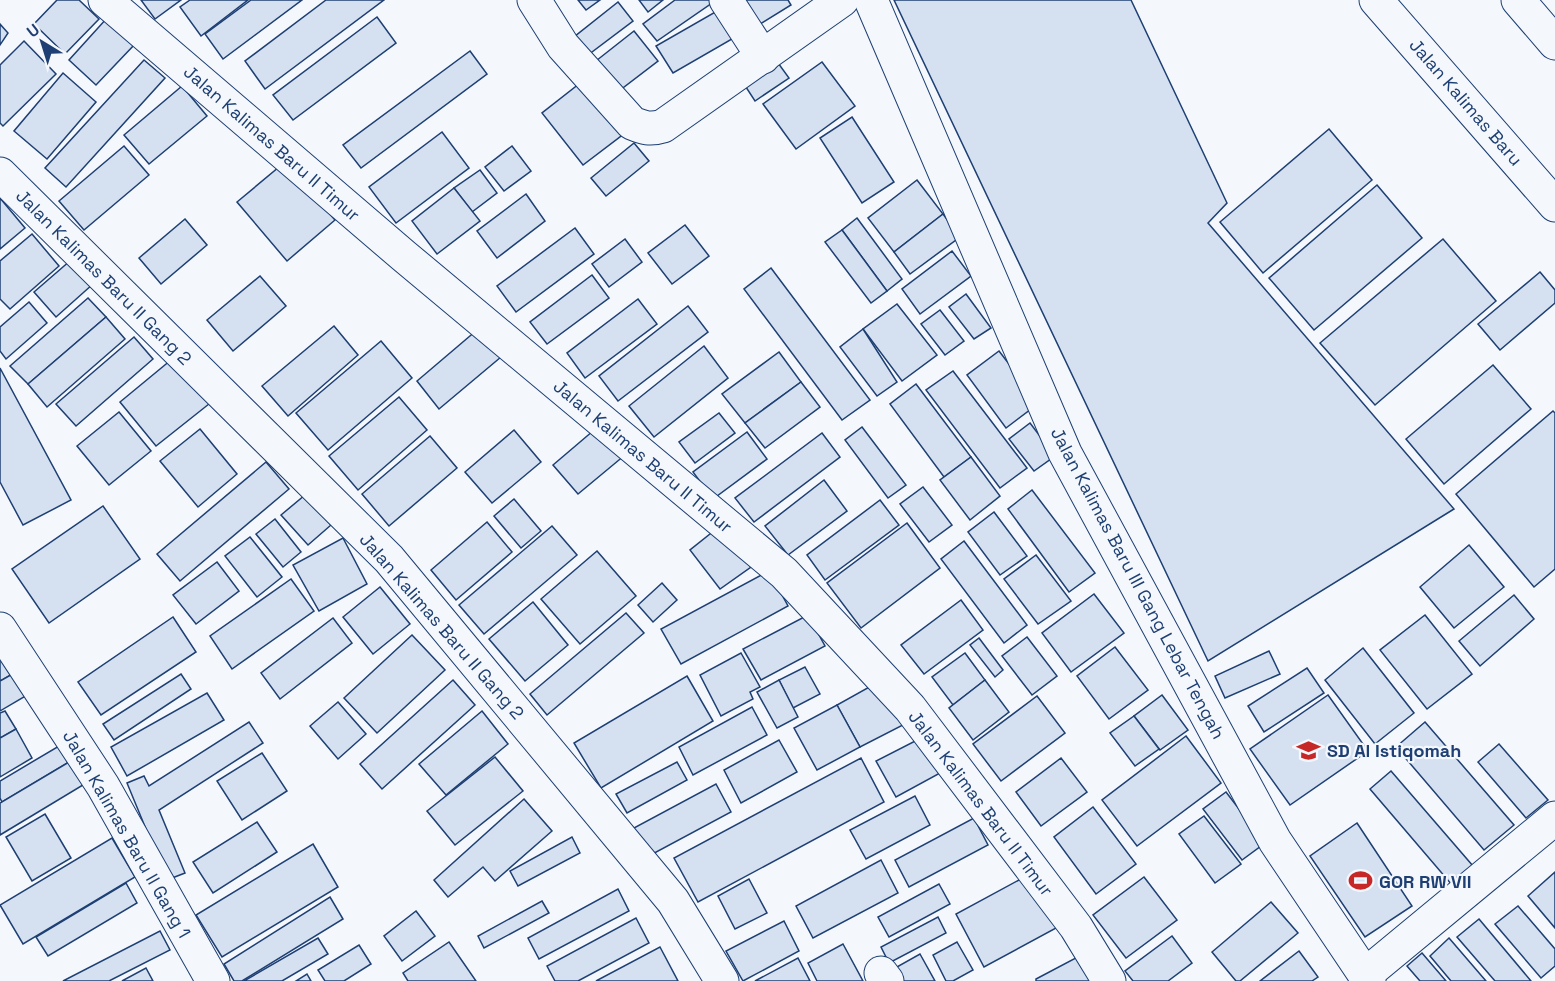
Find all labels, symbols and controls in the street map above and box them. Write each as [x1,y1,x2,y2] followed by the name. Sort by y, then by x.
[12,12,72,72] north arrow
[22,19,44,42] text: U
[1404,34,1528,170] street label: Jalan Kalimas Baru
[179,60,365,226] street label: Jalan Kalimas Baru II Timur
[11,184,197,370] street label: Jalan Kalimas Baru II Gang 2
[549,374,737,538] street label: Jalan Kalimas Baru II Timur
[1046,423,1230,743] street label: Jalan Kalimas Baru III Gang Lebar Tengah
[355,528,529,724] street label: Jalan Kalimas Baru II Gang 2
[904,706,1058,901] street label: Jalan Kalimas Baru II Timur
[58,726,196,942] street label: Jalan Kalimas Baru II Gang 1
[1296,737,1322,763] school or university icon: SD Al Istiqomah
[1327,739,1461,762] place label: SD Al Istiqomah
[1348,868,1374,894] sports icon: GOR RW VII
[1379,870,1471,893] place label: GOR RW VII

